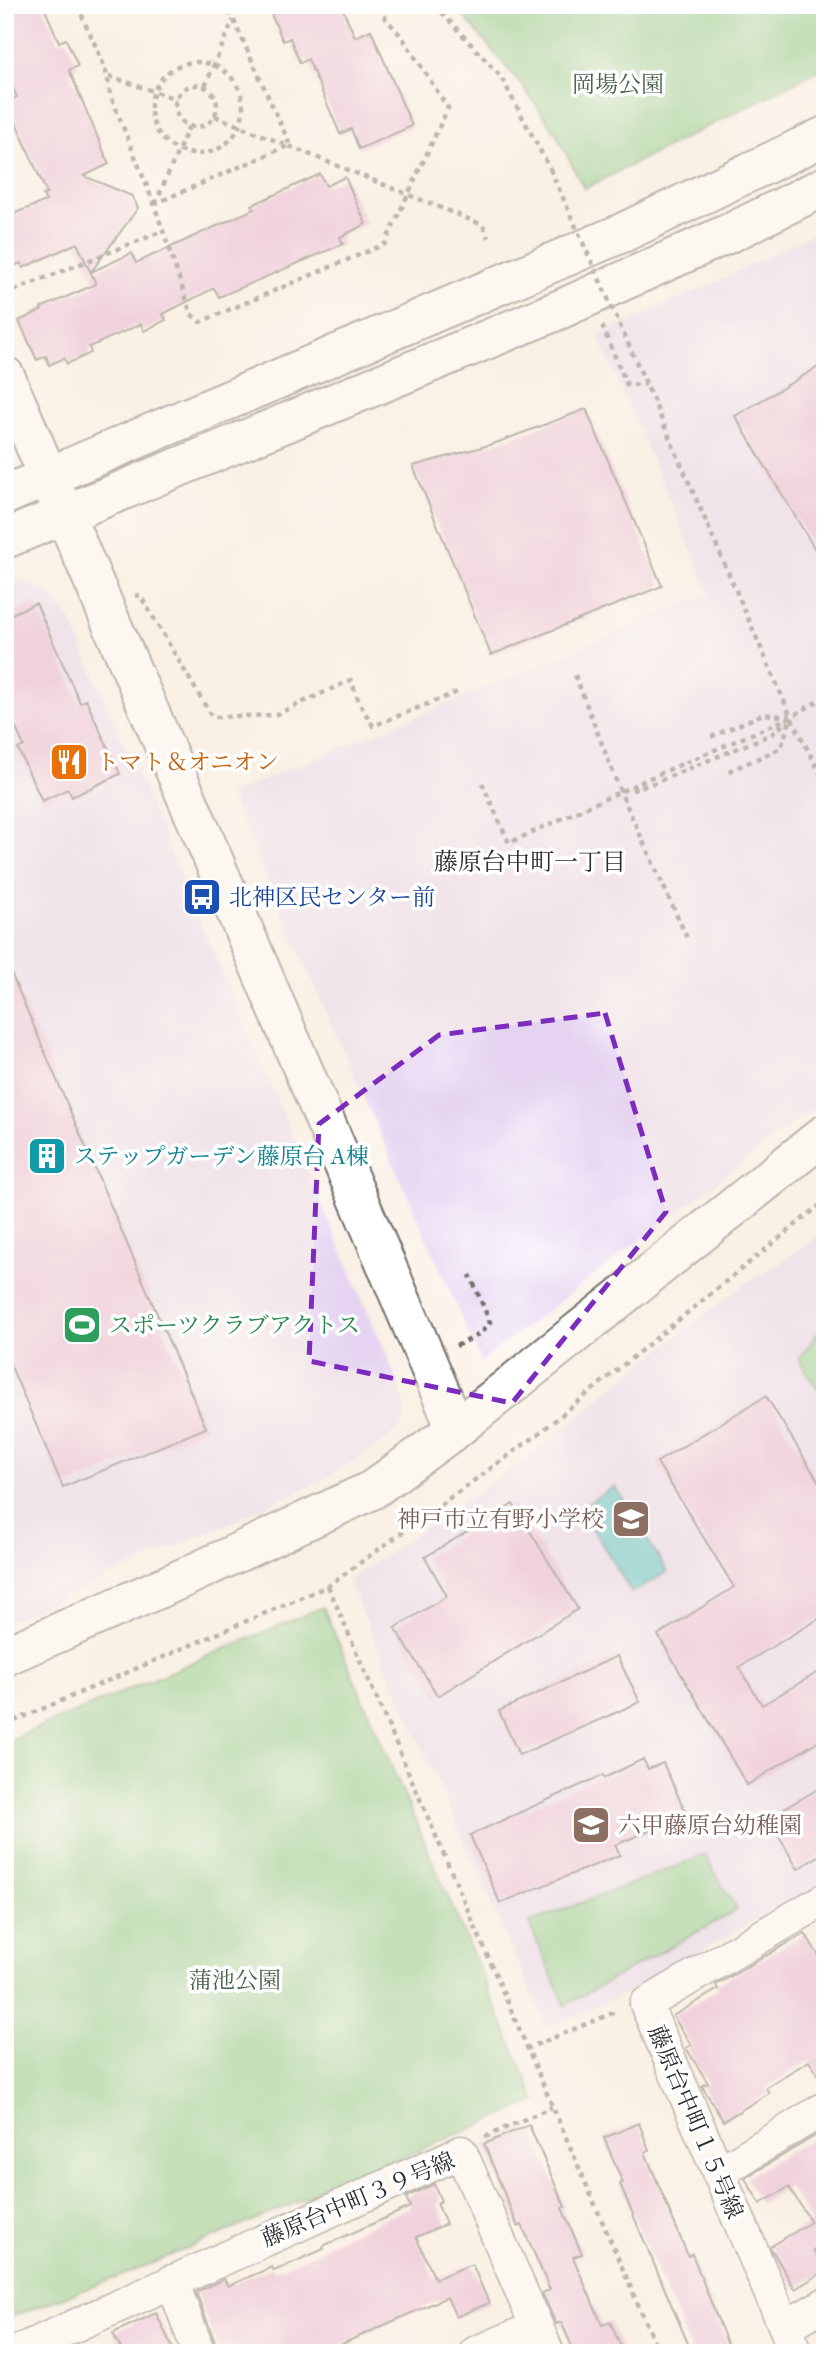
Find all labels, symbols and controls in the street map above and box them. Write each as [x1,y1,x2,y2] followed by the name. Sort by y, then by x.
[572,71,664,98] park label: 岡場公園
[48,741,90,783] restaurant icon: トマト＆オニオン
[96,749,279,776] place label: トマト＆オニオン
[434,848,626,876] district label: 藤原台中町一丁目
[181,876,223,918] bus stop icon: 北神区民センター前
[229,884,435,911] place label: 北神区民センター前
[26,1135,68,1177] building icon: ステップガーデン藤原台 A棟
[74,1143,369,1170] place label: ステップガーデン藤原台 A棟
[61,1304,103,1346] sports icon: スポーツクラブアクトス
[109,1312,360,1339] place label: スポーツクラブアクトス
[610,1498,652,1540] school or university icon: 神戸市立有野小学校
[397,1506,604,1533] place label: 神戸市立有野小学校
[570,1804,612,1846] school or university icon: 六甲藤原台幼稚園
[618,1812,802,1839] place label: 六甲藤原台幼稚園
[189,1967,281,1994] park label: 蒲池公園
[643,2022,748,2223] street label: 藤原台中町１５号線
[258,2147,459,2252] street label: 藤原台中町３９号線

